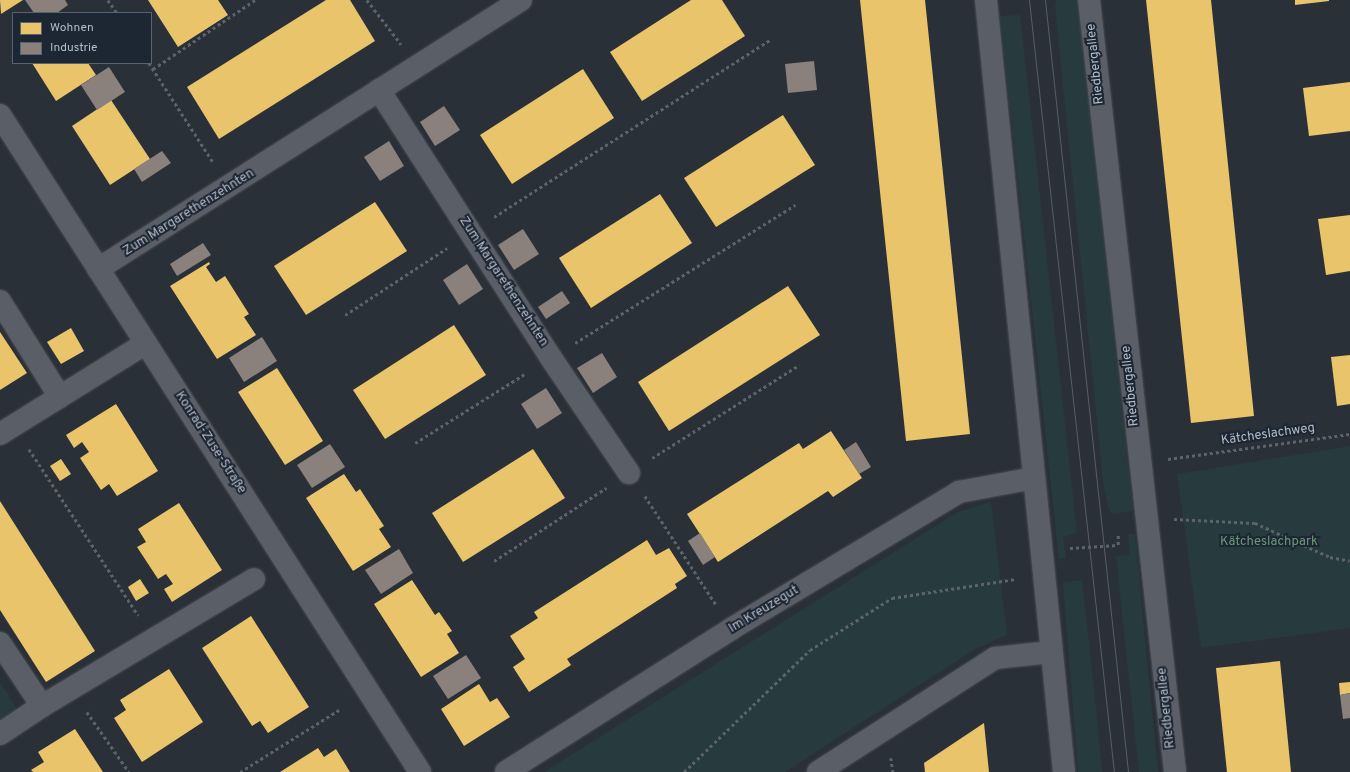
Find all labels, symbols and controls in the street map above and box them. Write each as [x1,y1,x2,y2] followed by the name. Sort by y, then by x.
[12,12,152,64] legend
[50,20,94,36] text: Wohnen
[1084,23,1108,105] street label: Riedbergallee
[50,40,98,56] text: Industrie
[121,166,257,260] street label: Zum Margarethenzehnten
[455,214,551,350] street label: Zum Margarethenzehnten
[1119,345,1143,427] street label: Riedbergallee
[171,389,249,497] street label: Konrad-Zuse-Straße
[1220,421,1316,449] street label: Kätcheslachweg
[1220,534,1318,550] park label: Kätcheslachpark
[726,583,802,637] street label: Im Kreuzegut
[1155,667,1179,749] street label: Riedbergallee

